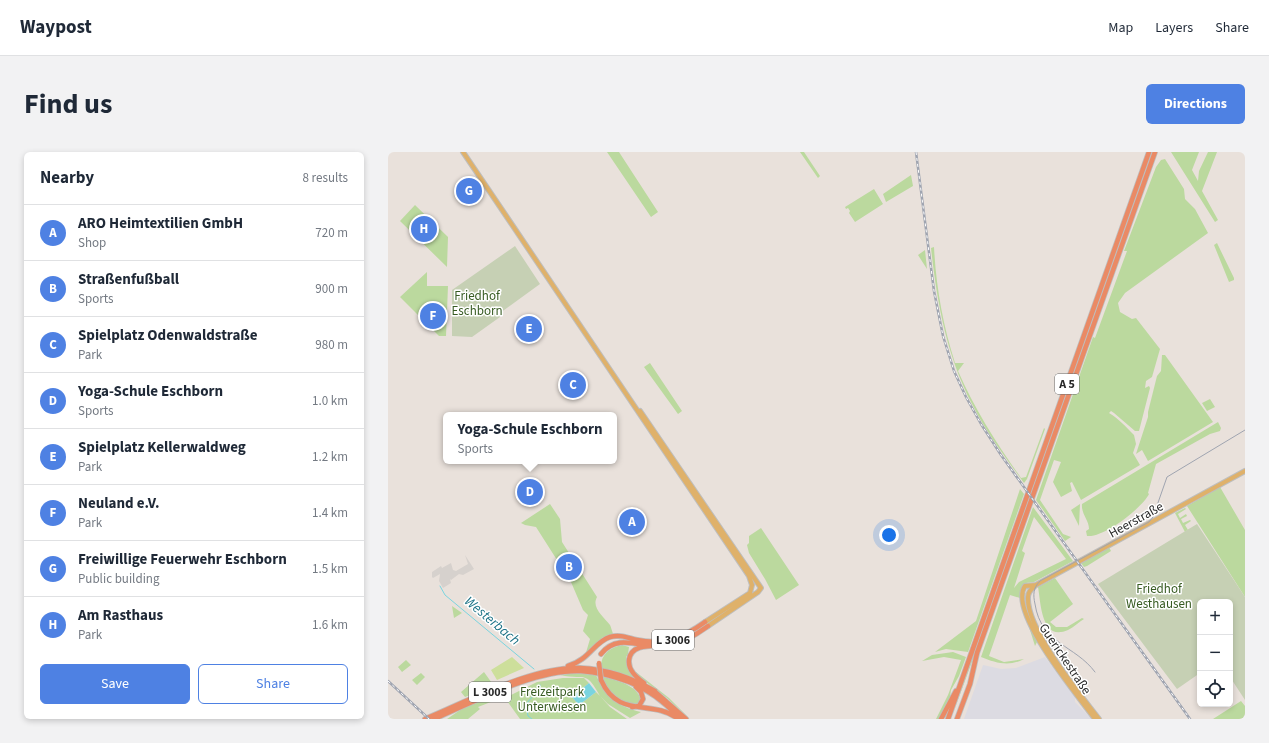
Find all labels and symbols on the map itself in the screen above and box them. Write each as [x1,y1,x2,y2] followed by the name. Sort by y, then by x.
[456,176,482,206] pin: G
[411,214,437,244] pin: H
[451,287,503,320] park label: Friedhof Eschborn
[420,301,446,331] pin: F
[516,314,542,344] pin: E
[560,370,586,400] pin: C
[1055,374,1079,394] road number: A 5
[517,477,543,507] pin: D
[1105,498,1167,542] street label: Heerstraße
[619,507,645,537] pin: A
[879,525,899,545] your location
[556,552,582,582] pin: B
[1126,580,1192,613] park label: Friedhof Westhausen
[460,592,524,650] water label: Westerbach
[1035,620,1095,698] street label: Guerickestraße
[652,630,694,650] road number: L 3006
[469,682,511,702] road number: L 3005
[518,683,586,716] park label: Freizeitpark Unterwiesen

